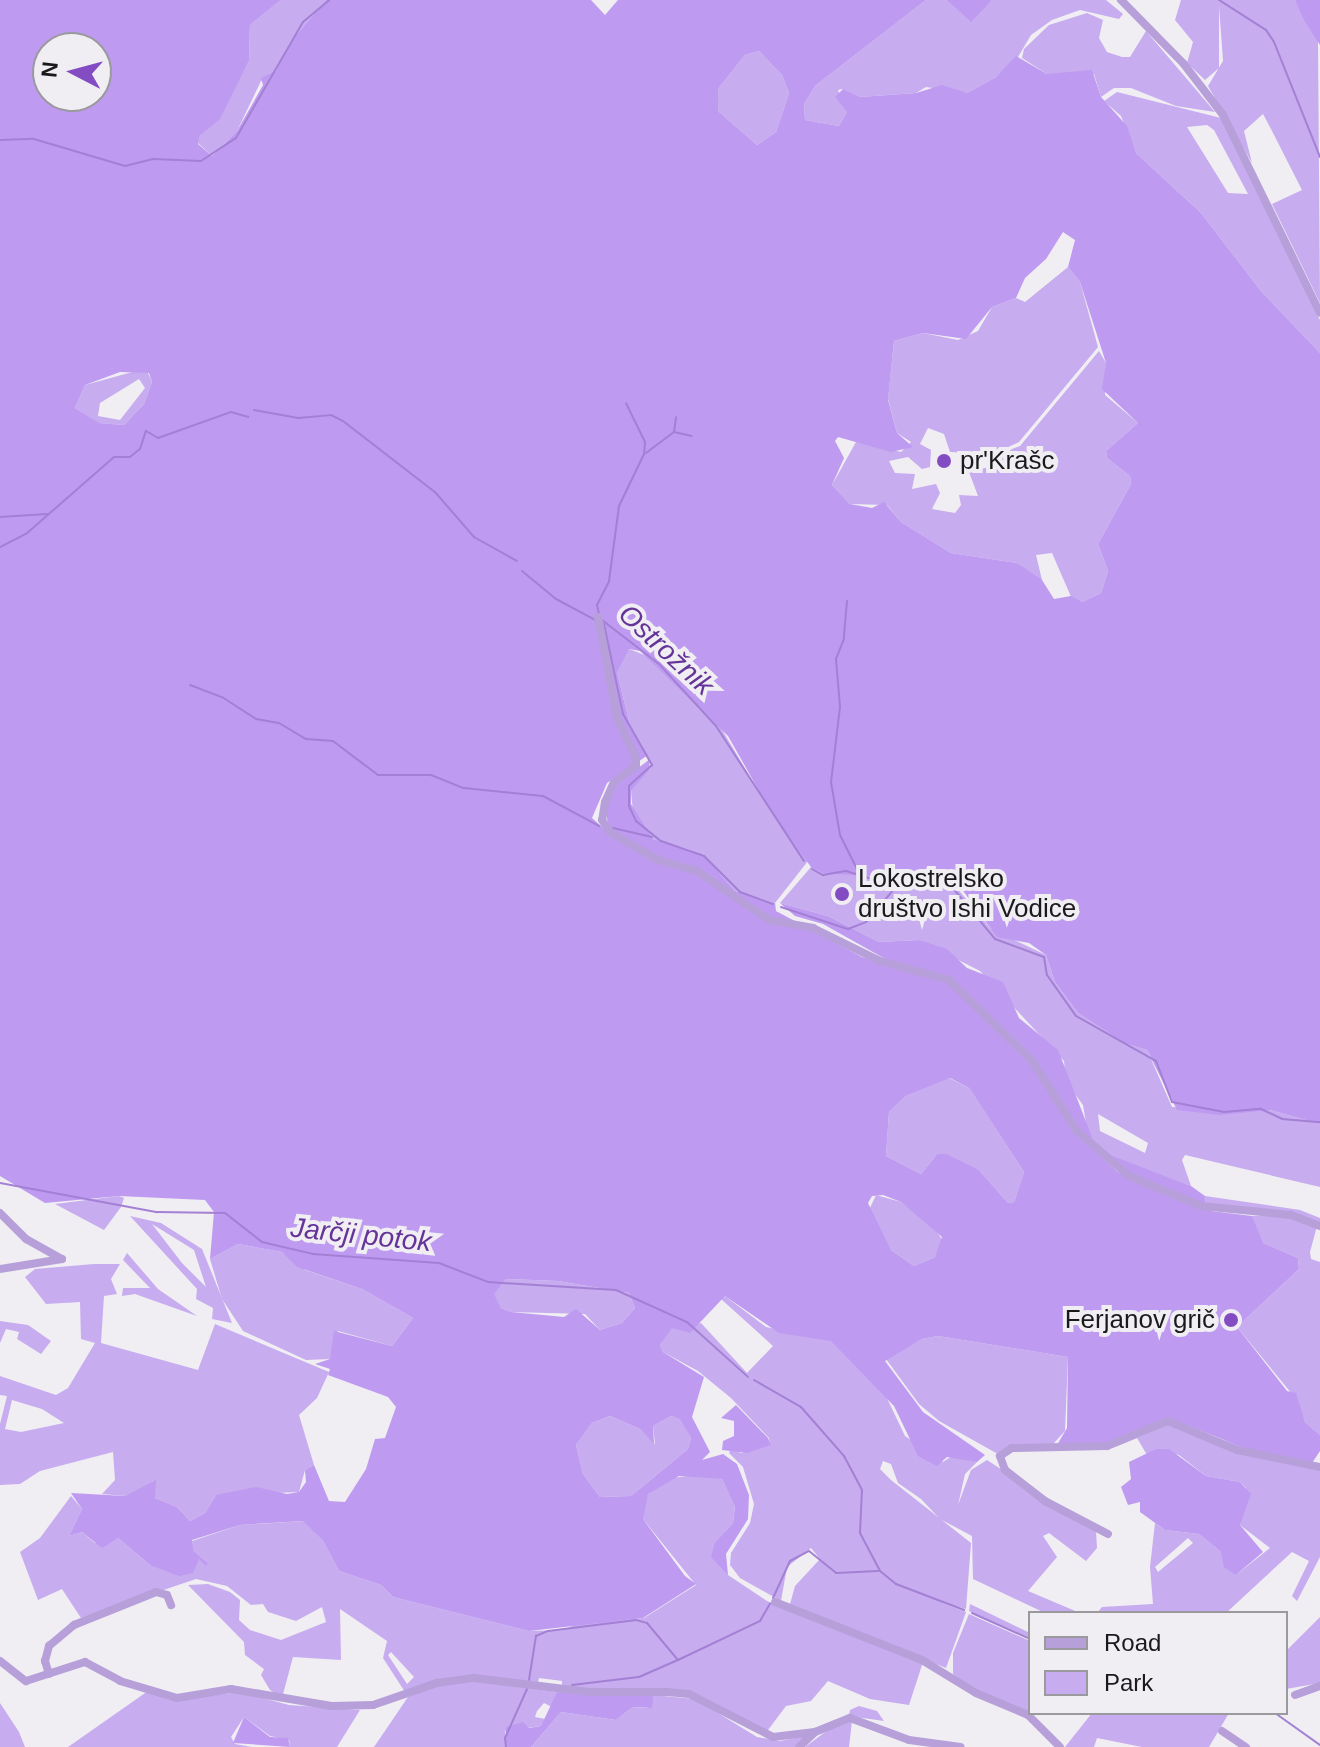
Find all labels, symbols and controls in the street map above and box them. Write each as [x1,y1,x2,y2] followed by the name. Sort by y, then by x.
[32,32,112,112] north arrow
[36,60,63,79] text: N
[960,445,1055,477] place label: pr'Krašc
[935,452,953,470] marker: pr'Krašc
[611,597,721,703] water label: Ostrožnik
[858,863,1076,924] place label: Lokostrelsko društvo Ishi Vodice
[833,885,851,903] marker: Lokostrelsko društvo Ishi Vodice
[289,1211,433,1259] water label: Jarčji potok
[1065,1304,1215,1336] place label: Ferjanov grič
[1222,1311,1240,1329] marker: Ferjanov grič
[1028,1611,1288,1715] legend
[1104,1629,1161,1656] text: Road
[1104,1669,1153,1696] text: Park

